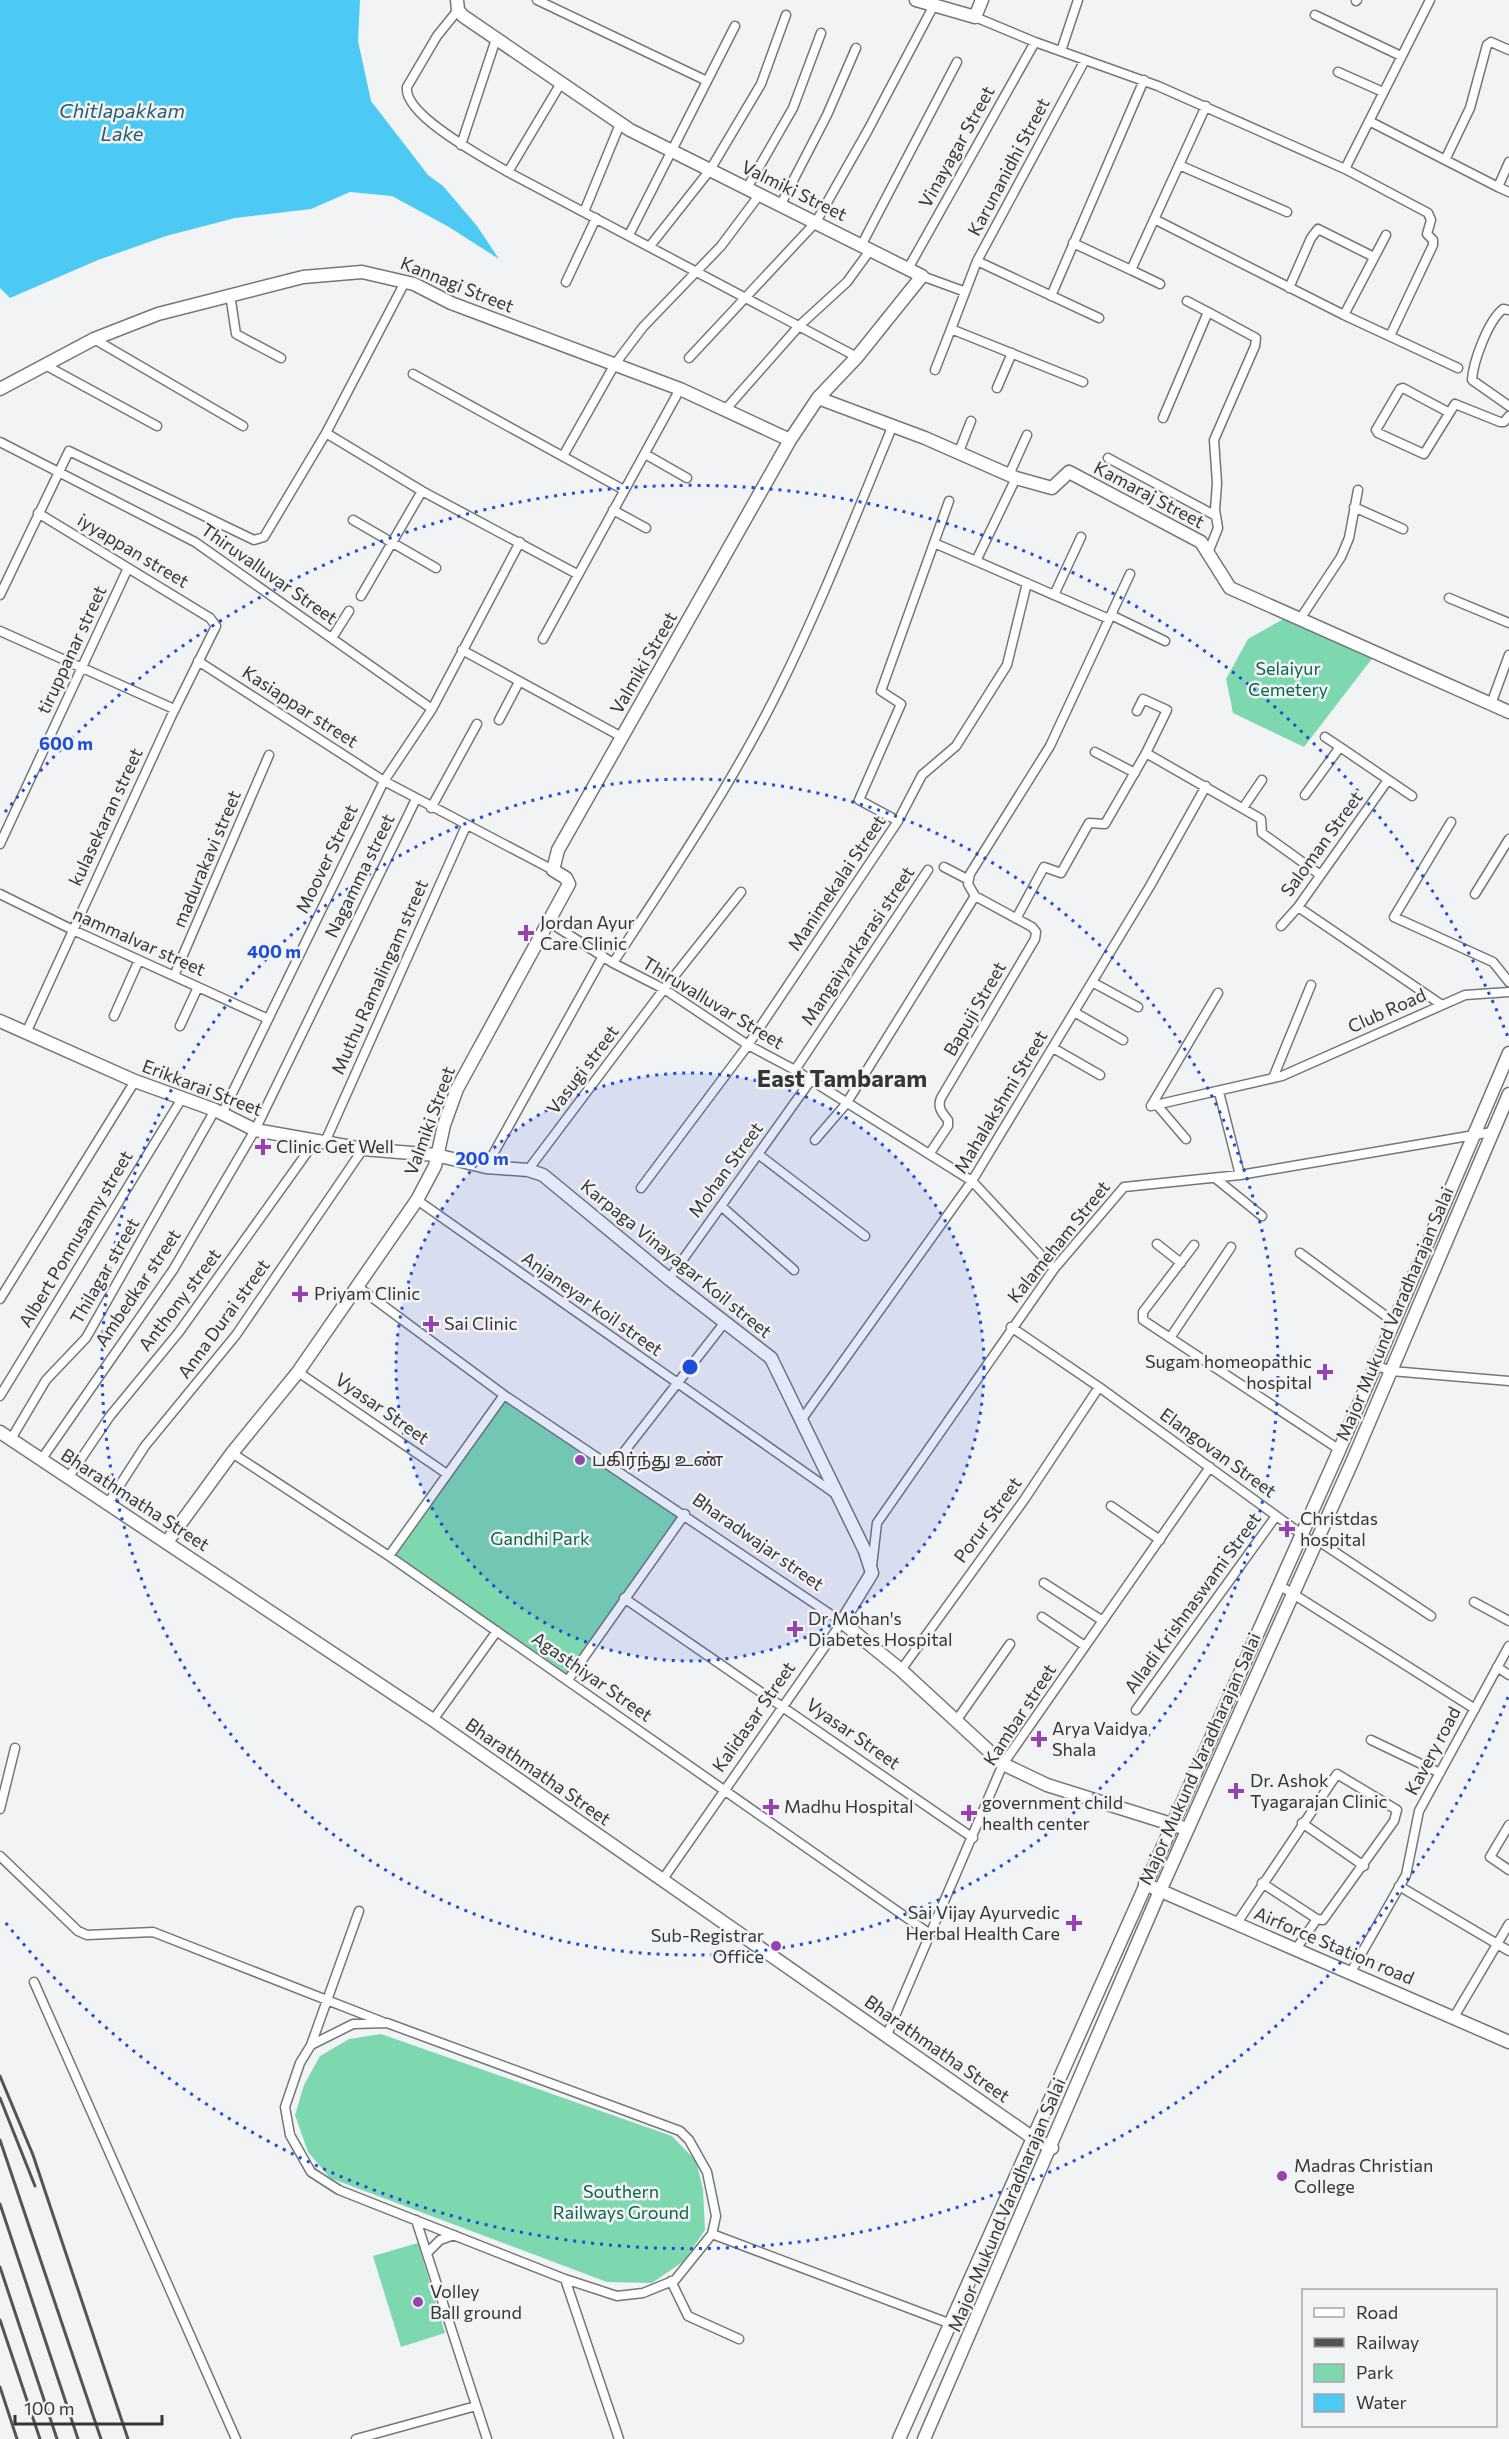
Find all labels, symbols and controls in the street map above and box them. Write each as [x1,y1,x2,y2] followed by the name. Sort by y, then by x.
[914,82,999,211] street label: Vinayagar Street
[962,94,1054,239] street label: Karunanidhi Street
[59,98,185,145] water label: Chitlapakkam Lake
[738,155,851,225] street label: Valmiki Street
[398,251,517,317] street label: Kannagi Street
[1090,456,1208,532] street label: Kamaraj Street
[74,508,193,592] street label: iyyappan street
[197,518,342,628] street label: Thiruvalluvar Street
[32,582,110,717] street label: tiruppanar street
[605,607,681,718] street label: Valmiki Street
[1248,657,1328,700] park label: Selaiyur Cemetery
[238,661,363,752] street label: Kasiappar street
[39,732,93,754] text: 600 m
[64,744,147,889] street label: kulasekaran street
[1276,786,1367,900] street label: Saloman Street
[167,787,245,931] street label: madurakavi street
[290,801,362,917] street label: Moover Street
[320,810,399,941] street label: Nagamma street
[783,810,890,954] street label: Manimekalai Street
[796,862,918,1029] street label: Mangaiyarkarasi street
[326,876,432,1078] street label: Muthu Ramalingam street
[70,902,209,980] street label: nammalvar street
[540,911,635,954] place label: Jordan Ayur Care Clinic
[517,924,535,942] marker: Jordan Ayur Care Clinic
[247,940,301,962] text: 400 m
[639,951,788,1053] street label: Thiruvalluvar Street
[938,957,1010,1060] street label: Bapuji Street
[1344,983,1429,1037] street label: Club Road
[542,1021,623,1118] street label: Vasugi street
[949,1026,1052,1177] street label: Mahalakshmi Street
[139,1054,265,1120] street label: Erikkarai Street
[399,1063,459,1178] street label: Valmiki Street
[757,1063,927,1092] district label: East Tambaram
[683,1118,767,1221] street label: Mohan Street
[276,1135,394,1157] place label: Clinic Get Well
[254,1138,272,1156] marker: Clinic Get Well
[14,1146,137,1331] street label: Albert Ponnusamy street
[455,1147,509,1169] text: 200 m
[577,1174,777,1342] street label: Karpaga Vinayagar Koil street
[1002,1176,1114,1307] street label: Kalameham Street
[1330,1183,1458,1444] street label: Major Mukund Varadharajan Salai
[65,1214,143,1327] street label: Thilagar street
[90,1224,185,1350] street label: Ambedkar street
[133,1244,225,1355] street label: Anthony street
[518,1246,667,1360] street label: Anjaneyar koil street
[172,1254,274,1382] street label: Anna Durai street
[314,1282,420,1304] place label: Priyam Clinic
[291,1285,309,1303] marker: Priyam Clinic
[444,1312,518,1334] place label: Sai Clinic
[422,1315,440,1333] marker: Sai Clinic
[1145,1350,1312,1393] place label: Sugam homeopathic hospital
[680,1357,700,1377] centre of rings
[1316,1363,1334,1381] marker: Sugam homeopathic hospital
[331,1368,434,1449] street label: Vyasar Street
[1156,1403,1281,1502] street label: Elangovan Street
[57,1443,214,1555] street label: Bharathmatha Street
[592,1448,724,1472] place label: பகிர்ந்து உண்
[573,1453,587,1467] marker: பகிர்ந்து உண்
[949,1472,1026,1567] street label: Porur Street
[689,1488,828,1595] street label: Bharadwajar street
[1300,1507,1378,1550] place label: Christdas hospital
[1119,1508,1265,1697] street label: Alladi Krishnaswami Street
[1278,1520,1296,1538] marker: Christdas hospital
[490,1527,590,1549] park label: Gandhi Park
[808,1607,953,1650] place label: Dr Mohan's Diabetes Hospital
[786,1620,804,1638] marker: Dr Mohan's Diabetes Hospital
[528,1627,657,1726] street label: Agasthiyar Street
[1133,1629,1265,1888] street label: Major Mukund Varadharajan Salai
[707,1657,799,1776] street label: Kalidasar Street
[978,1660,1060,1769] street label: Kambar street
[802,1693,905,1774] street label: Vyasar Street
[1400,1702,1465,1799] street label: Kavery road
[462,1713,615,1830] street label: Bharathmatha Street
[1052,1717,1148,1760] place label: Arya Vaidya Shala
[1030,1730,1048,1748] marker: Arya Vaidya Shala
[1250,1769,1388,1812] place label: Dr. Ashok Tyagarajan Clinic
[1227,1782,1245,1800] marker: Dr. Ashok Tyagarajan Clinic
[982,1791,1123,1834] place label: government child health center
[784,1795,914,1817] place label: Madhu Hospital
[762,1798,780,1816] marker: Madhu Hospital
[960,1804,978,1822] marker: government child health center
[906,1901,1060,1944] place label: Sai Vijay Ayurvedic Herbal Health Care
[1251,1901,1418,1989] street label: Airforce Station road
[1065,1914,1083,1932] marker: Sai Vijay Ayurvedic Herbal Health Care
[651,1924,764,1967] place label: Sub-Registrar Office
[769,1939,783,1953] marker: Sub-Registrar Office
[861,1990,1014,2107] street label: Bharathmatha Street
[942,2074,1070,2335] street label: Major Mukund Varadharajan Salai
[1294,2154,1433,2197] place label: Madras Christian College
[1275,2169,1289,2183] marker: Madras Christian College
[553,2180,689,2223] park label: Southern Railways Ground
[430,2280,522,2323] place label: Volley Ball ground
[1302,2289,1497,2427] legend
[411,2295,425,2309] marker: Volley Ball ground
[1356,2301,1398,2323] text: Road
[1356,2331,1419,2353] text: Railway
[1356,2361,1394,2383] text: Park
[15,2388,162,2426] scale bar
[1356,2391,1407,2413] text: Water
[24,2397,74,2419] text: 100 m

